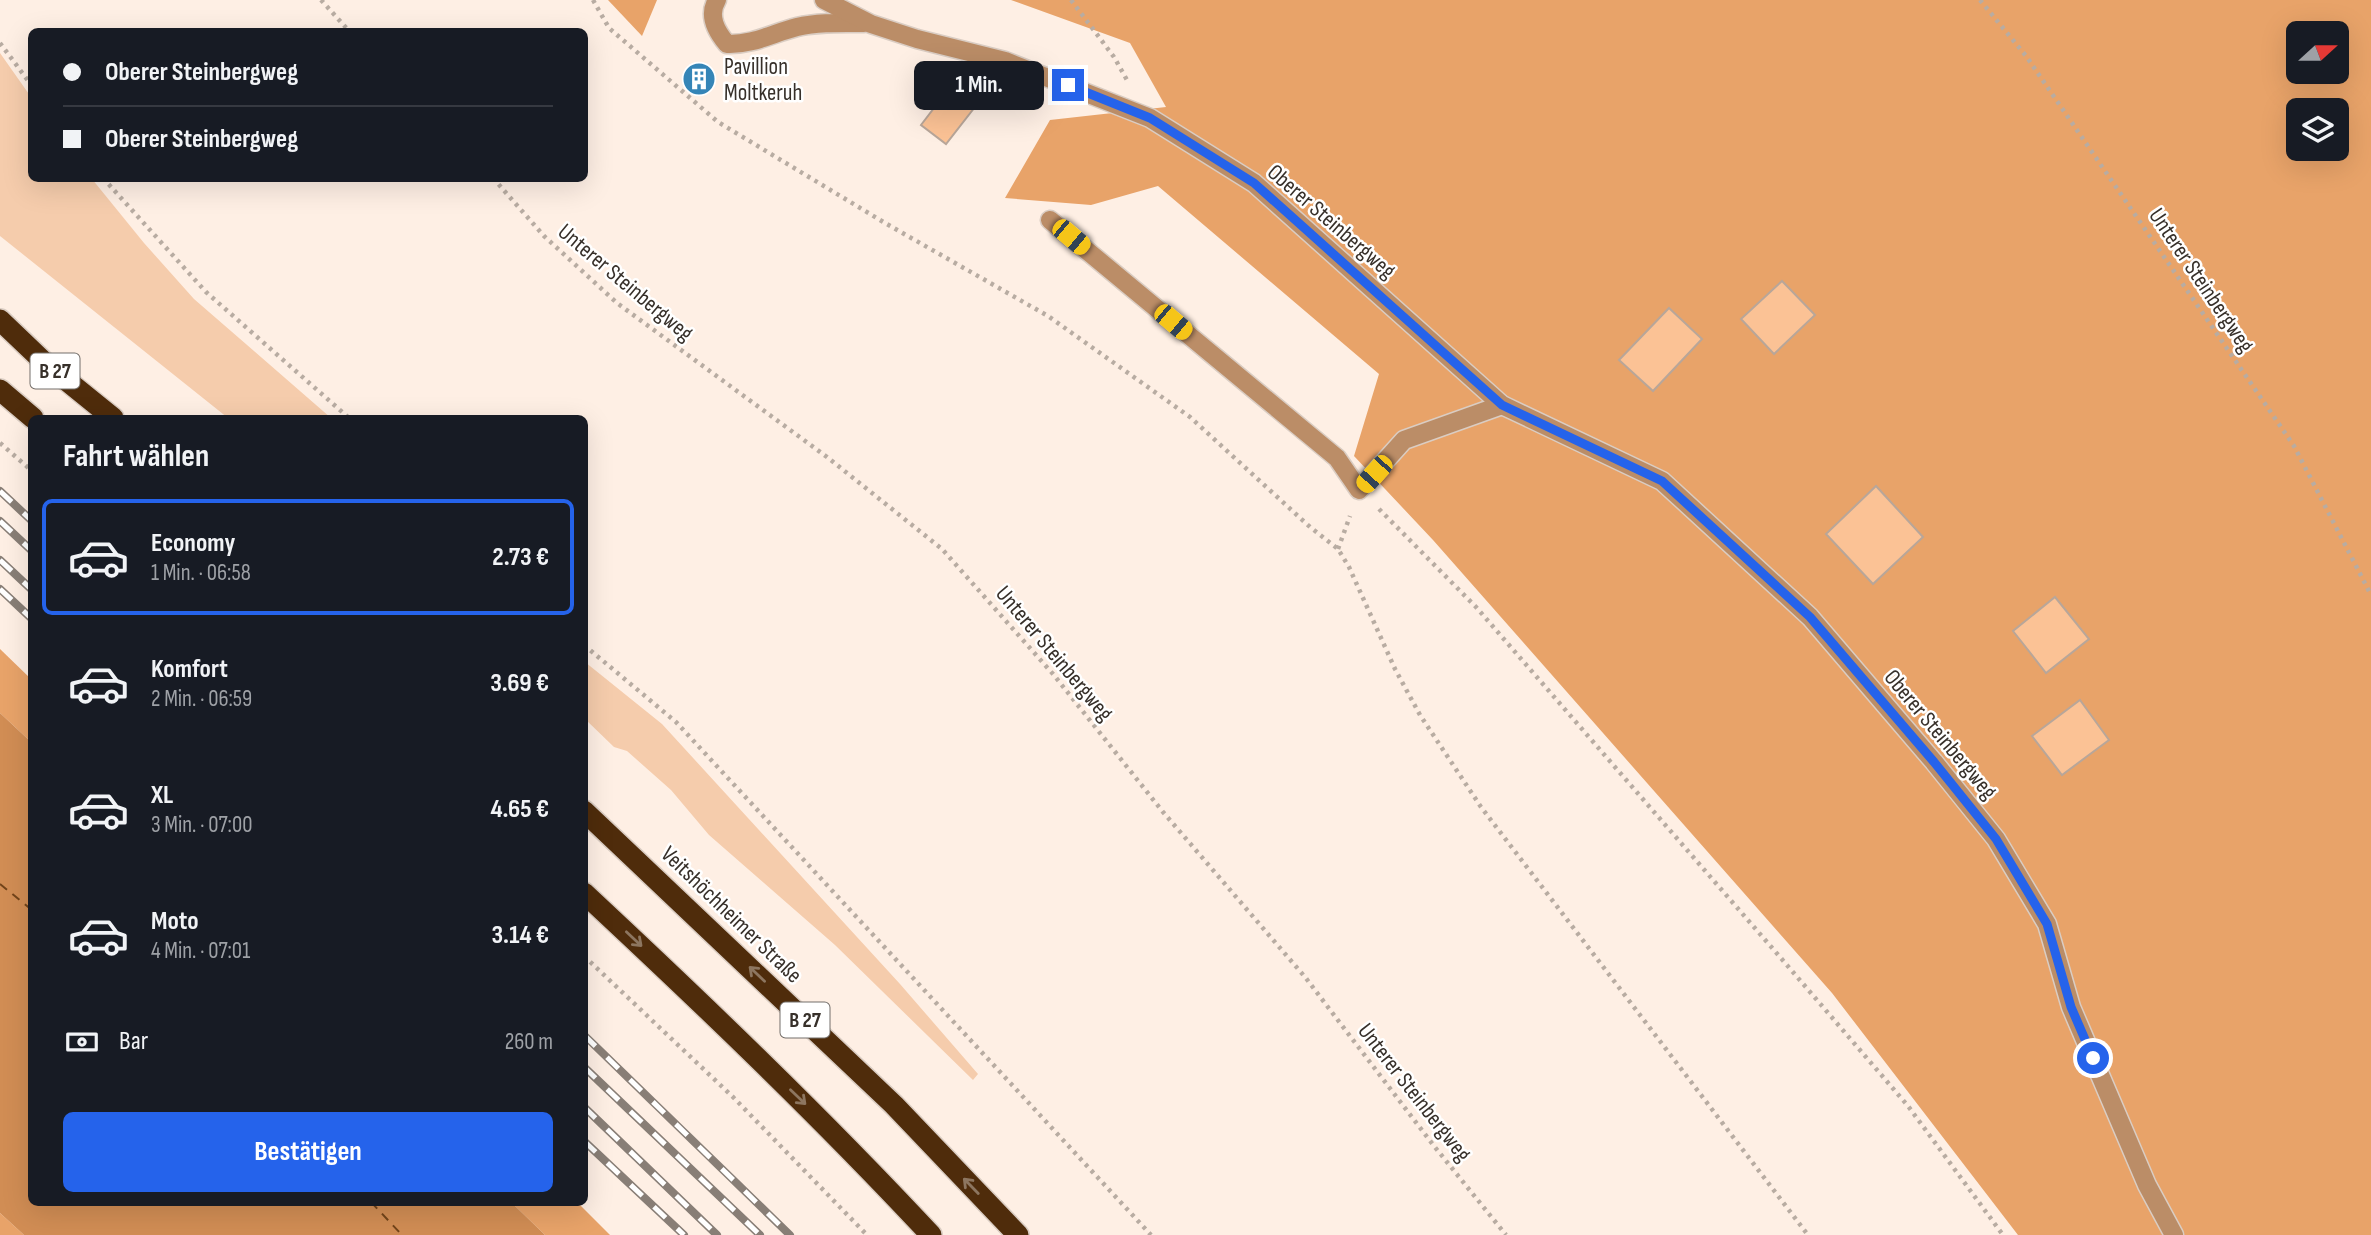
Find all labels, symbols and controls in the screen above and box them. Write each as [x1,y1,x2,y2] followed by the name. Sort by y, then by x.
[2286,21,2348,84] north arrow
[2286,21,2349,161] map controls
[724,53,802,107] place label: Pavillion Moltkeruh
[105,57,298,88] text: Oberer Steinbergweg
[680,60,718,98] building icon: Pavillion Moltkeruh
[914,60,1044,110] callout: 1 Min.
[1052,69,1084,101] route end
[955,71,1003,99] text: 1 Min.
[2286,98,2349,161] button: layers
[105,124,298,155] text: Oberer Steinbergweg
[1261,158,1401,285] street label: Oberer Steinbergweg
[2143,203,2260,358] street label: Unterer Steinbergweg
[1049,215,1094,259] car
[552,218,699,348] street label: Unterer Steinbergweg
[1151,300,1196,344] car
[30,354,80,388] road number: B 27
[63,437,209,476] text: Fahrt wählen
[1353,451,1396,497] car
[67,526,130,589] icon: car
[151,528,235,559] text: Economy
[492,542,549,573] text: 2.73 €
[151,559,251,587] text: 1 Min. · 06:58
[989,580,1119,727] street label: Unterer Steinbergweg
[67,652,130,715] icon: car
[151,654,228,685] text: Komfort
[1878,664,2003,805] street label: Oberer Steinbergweg
[490,668,549,699] text: 3.69 €
[151,685,252,713] text: 2 Min. · 06:59
[67,778,130,841] icon: car
[151,780,173,811] text: XL
[491,794,549,825] text: 4.65 €
[151,811,252,839] text: 3 Min. · 07:00
[655,840,808,989] street label: Veitshöchheimer Straße
[67,904,130,967] icon: car
[151,906,199,937] text: Moto
[491,920,549,951] text: 3.14 €
[625,931,642,948] one-way arrow
[151,937,250,965] text: 4 Min. · 07:01
[749,966,766,983] one-way arrow
[780,1002,830,1038] road number: B 27
[1351,1018,1477,1168] street label: Unterer Steinbergweg
[63,1023,101,1061] icon: cash
[119,1026,148,1057] text: Bar
[505,1028,553,1056] text: 260 m
[2077,1042,2109,1074] route start
[789,1089,806,1106] one-way arrow
[63,1112,553,1192] button: Bestätigen
[963,1177,980,1194] one-way arrow

